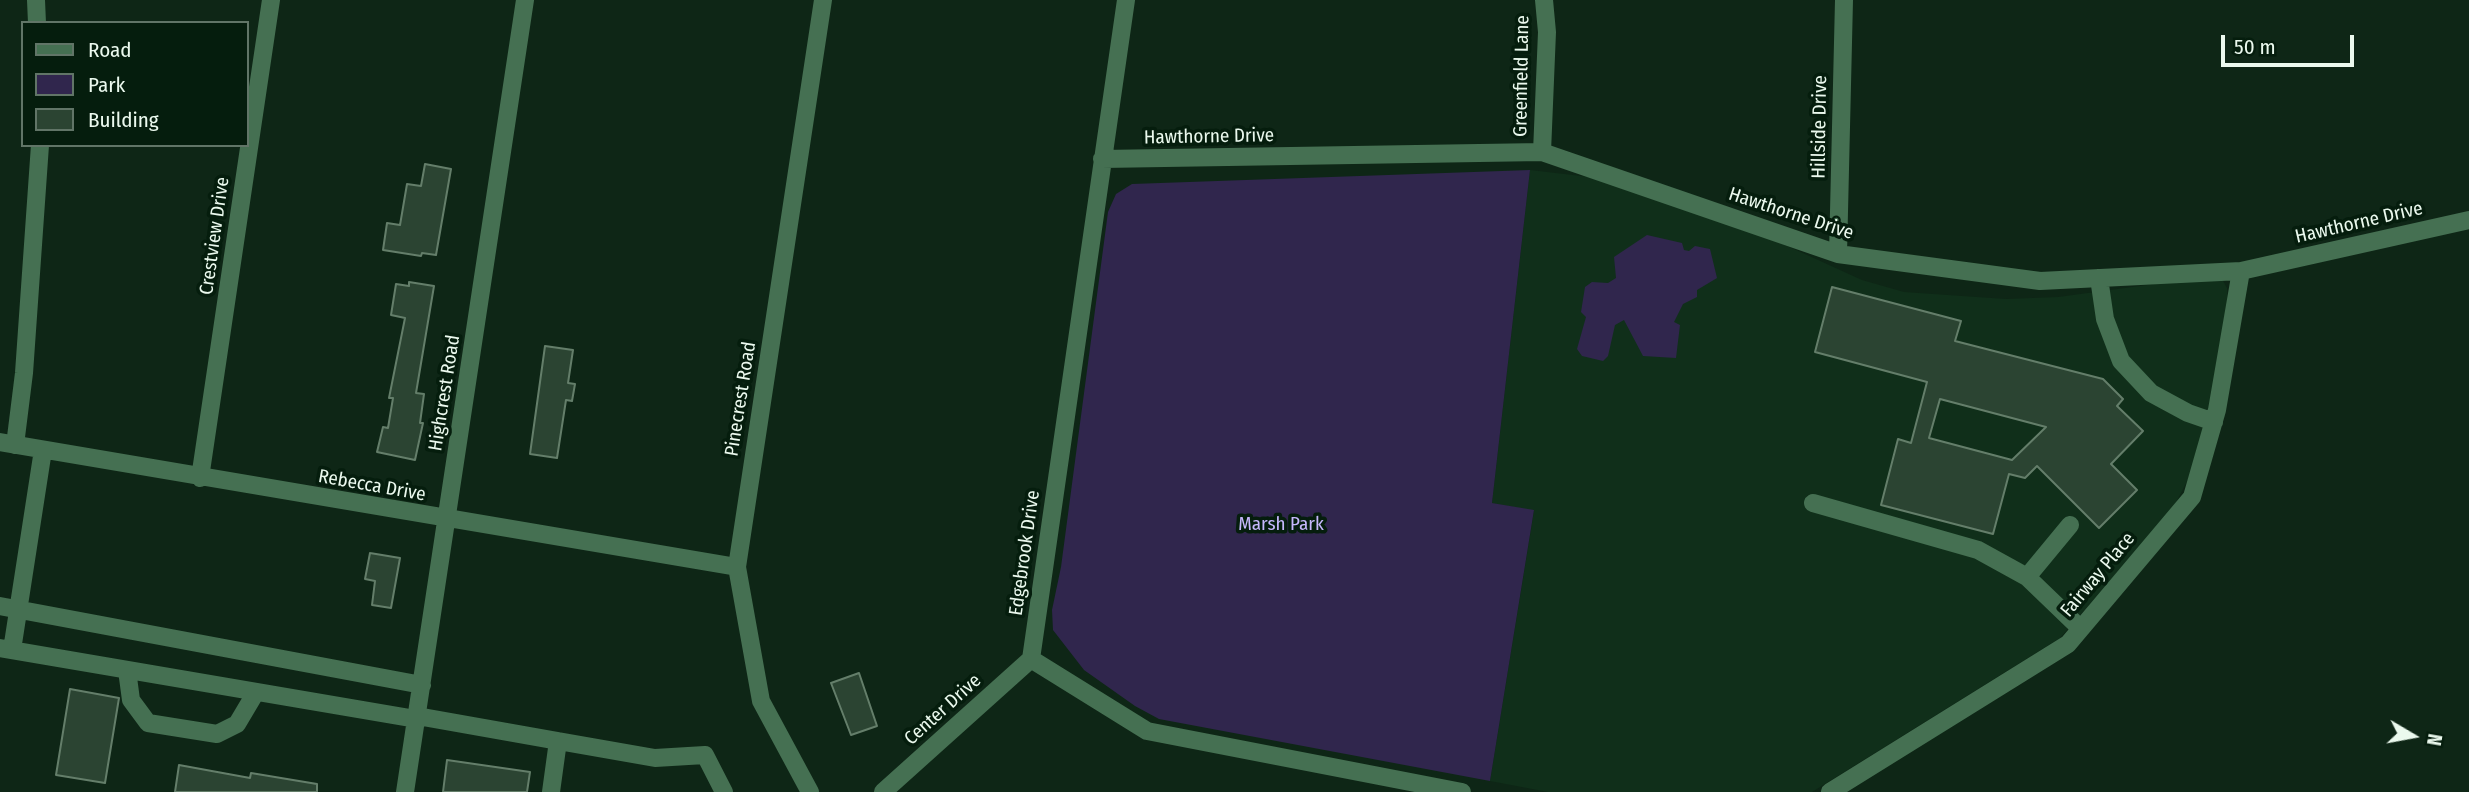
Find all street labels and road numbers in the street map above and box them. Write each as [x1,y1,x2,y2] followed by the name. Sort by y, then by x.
[1510,15,1534,137] street label: Greenfield Lane
[1808,75,1832,179] street label: Hillside Drive
[1144,124,1274,150] street label: Hawthorne Drive
[195,176,235,296] street label: Crestview Drive
[1726,183,1856,245] street label: Hawthorne Drive
[2293,197,2425,249] street label: Hawthorne Drive
[425,333,465,453] street label: Highcrest Road
[721,340,761,458] street label: Pinecrest Road
[317,465,427,507] street label: Rebecca Drive
[1005,489,1045,617] street label: Edgebrook Drive
[2056,528,2140,622] street label: Fairway Place
[900,670,986,750] street label: Center Drive

